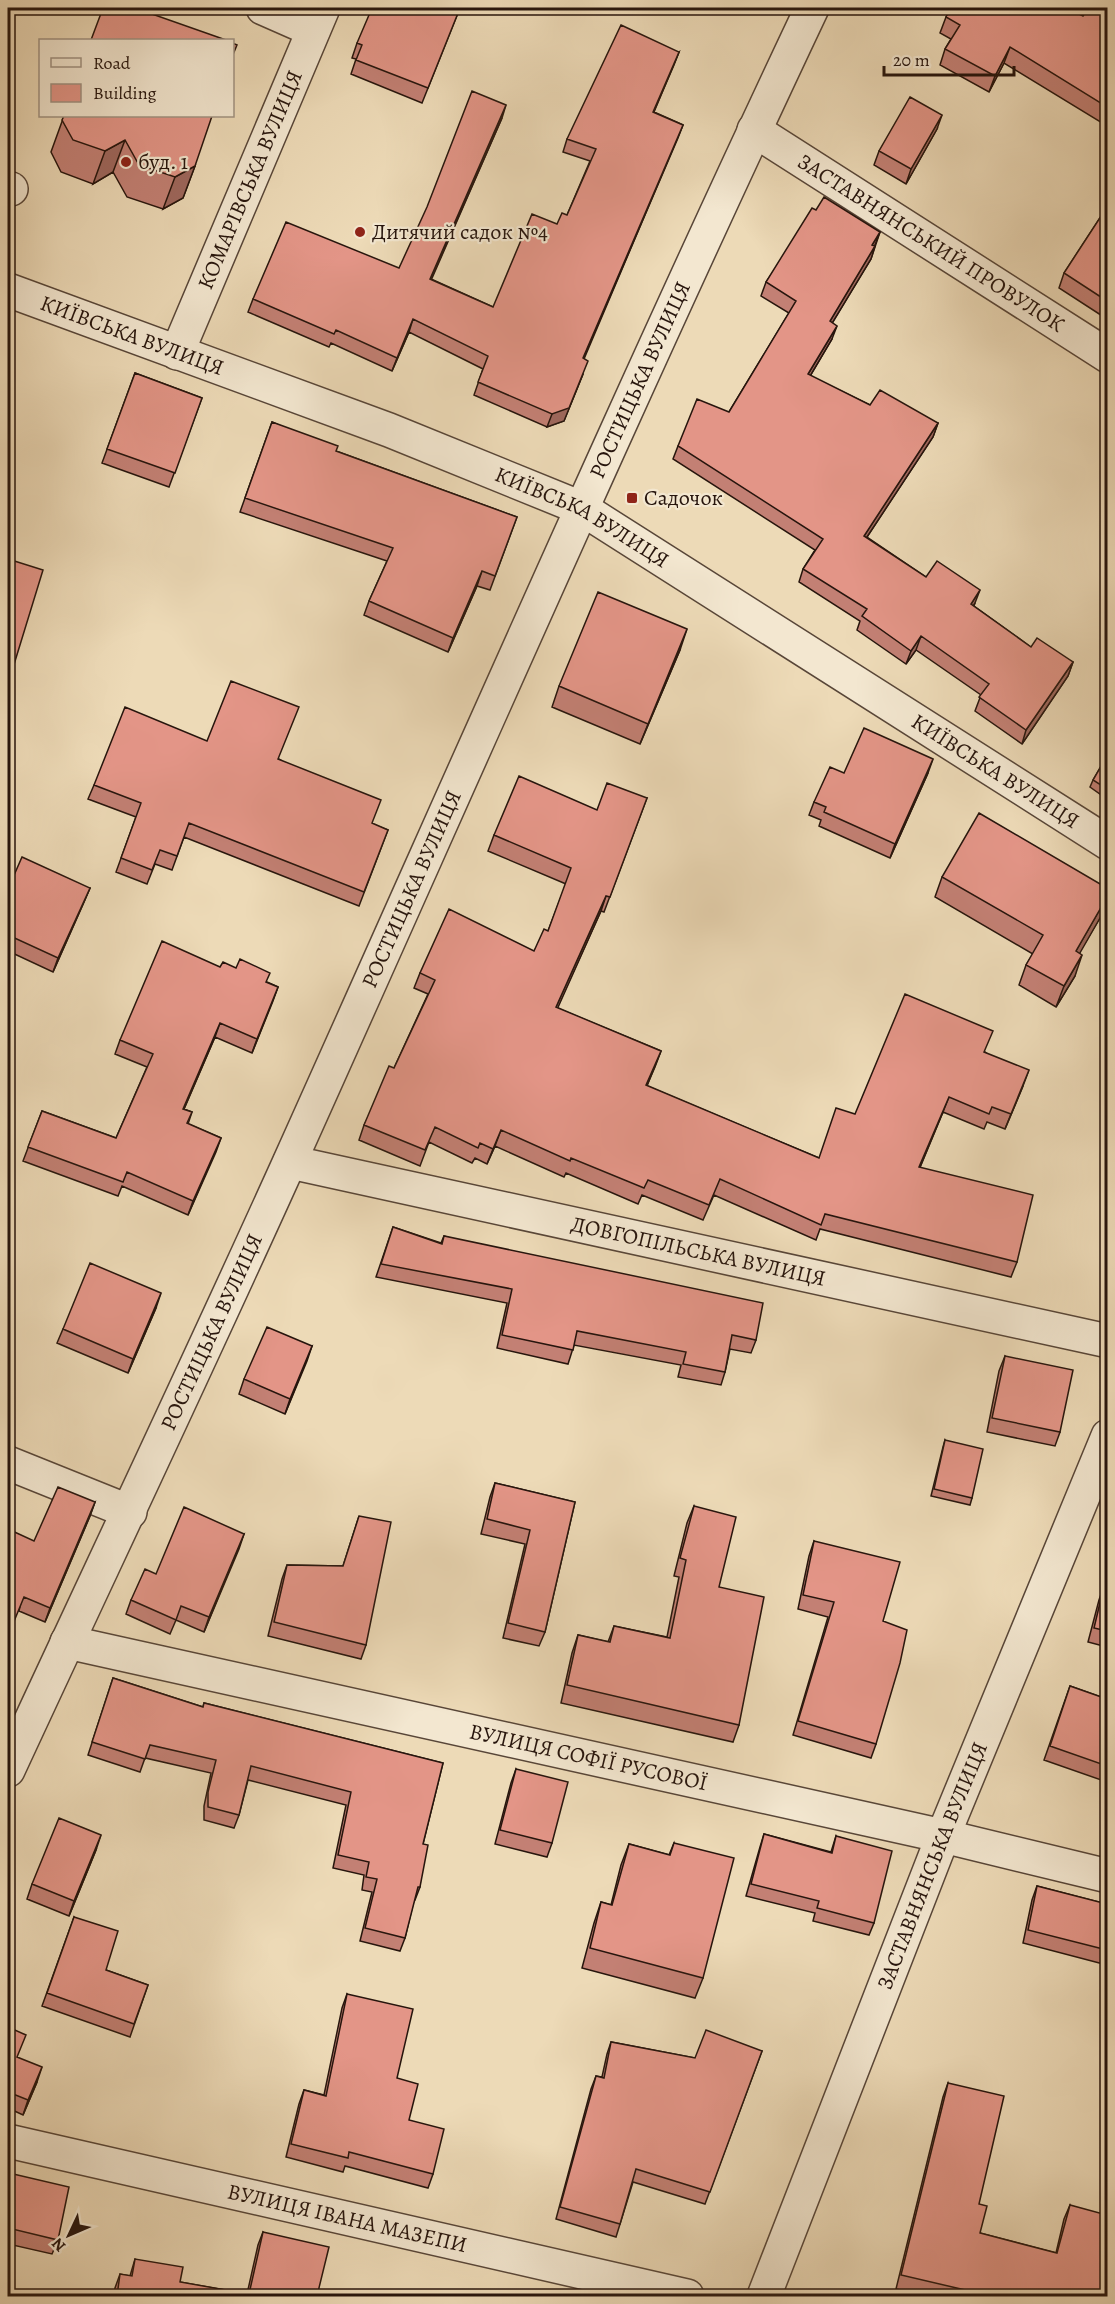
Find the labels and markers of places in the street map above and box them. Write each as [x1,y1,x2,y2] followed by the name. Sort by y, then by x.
[138,147,188,177] place label: буд. 1
[119,155,133,169] marker: буд. 1
[372,217,548,247] place label: Дитячий садок №4
[353,225,367,239] marker: Дитячий садок №4
[644,483,723,513] place label: Садочок
[625,491,639,505] marker: Садочок

